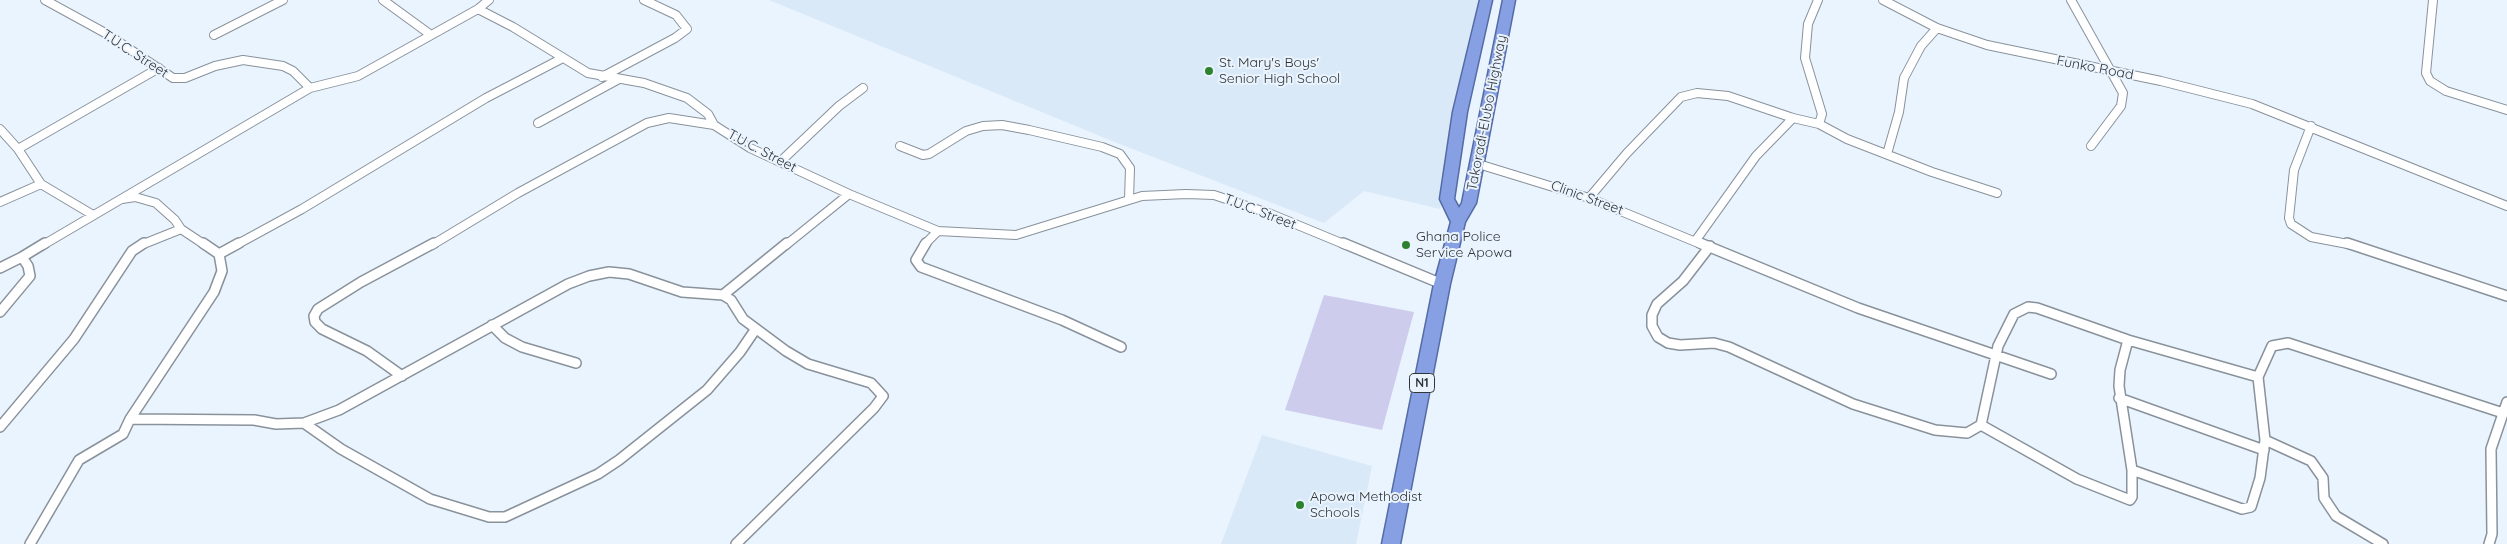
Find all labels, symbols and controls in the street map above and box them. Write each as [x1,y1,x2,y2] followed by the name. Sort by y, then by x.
[99,26,171,82] street label: T.U.C. Street
[1464,34,1510,192] street label: Takoradi-Elubo Highway
[2055,52,2135,84] street label: Funko Road
[1219,55,1340,88] place label: St. Mary's Boys' Senior High School
[1203,65,1215,77] marker: St. Mary's Boys' Senior High School
[725,126,799,176] street label: T.U.C. Street
[1549,177,1625,219] street label: Clinic Street
[1222,191,1298,233] street label: T.U.C. Street
[1416,229,1512,262] place label: Ghana Police Service Apowa
[1400,239,1412,251] marker: Ghana Police Service Apowa
[1410,373,1434,392] road number: N1
[1310,489,1422,522] place label: Apowa Methodist Schools
[1294,499,1306,511] marker: Apowa Methodist Schools

